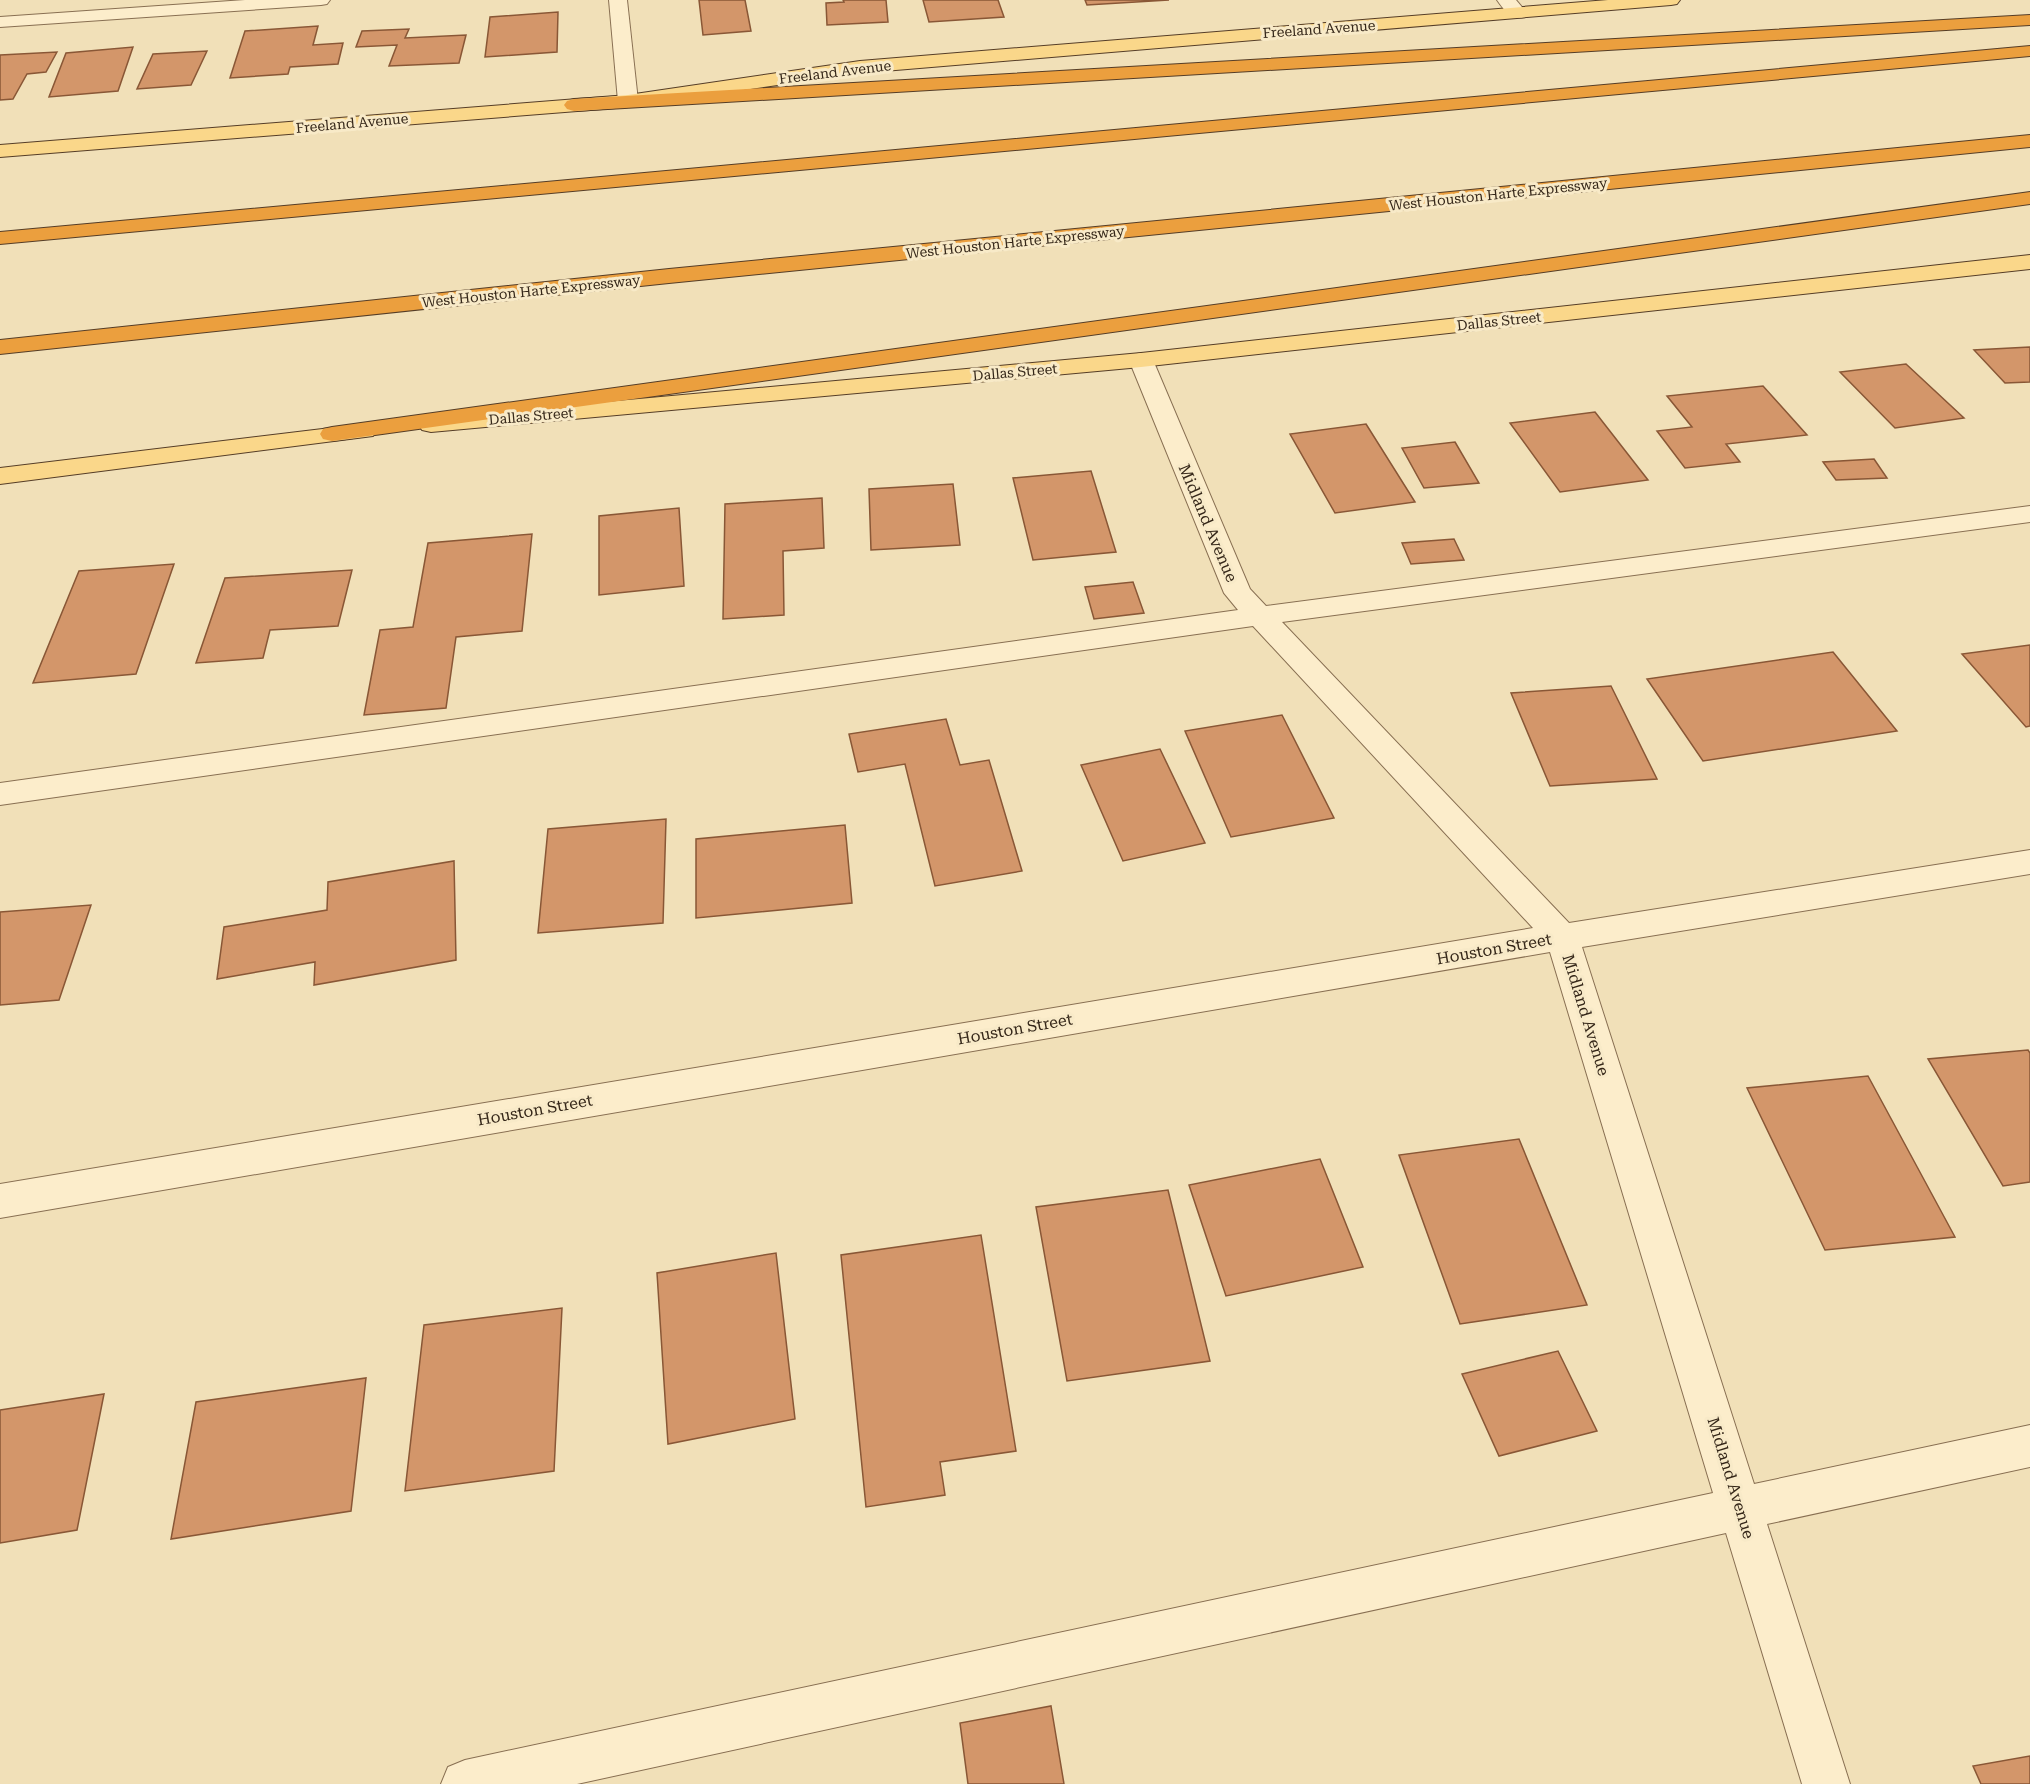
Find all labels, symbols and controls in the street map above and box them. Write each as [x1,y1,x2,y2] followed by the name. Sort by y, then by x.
[1262,17,1376,41] street label: Freeland Avenue
[778,57,892,87] street label: Freeland Avenue
[295,110,409,136] street label: Freeland Avenue
[1388,175,1609,213] street label: West Houston Harte Expressway
[905,223,1126,261] street label: West Houston Harte Expressway
[421,272,642,310] street label: West Houston Harte Expressway
[1456,309,1542,333] street label: Dallas Street
[972,360,1058,384] street label: Dallas Street
[488,404,574,428] street label: Dallas Street
[1175,461,1241,585] street label: Midland Avenue
[1435,930,1553,968] street label: Houston Street
[1558,952,1614,1078] street label: Midland Avenue
[956,1010,1074,1048] street label: Houston Street
[476,1091,594,1129] street label: Houston Street
[1703,1415,1759,1541] street label: Midland Avenue

